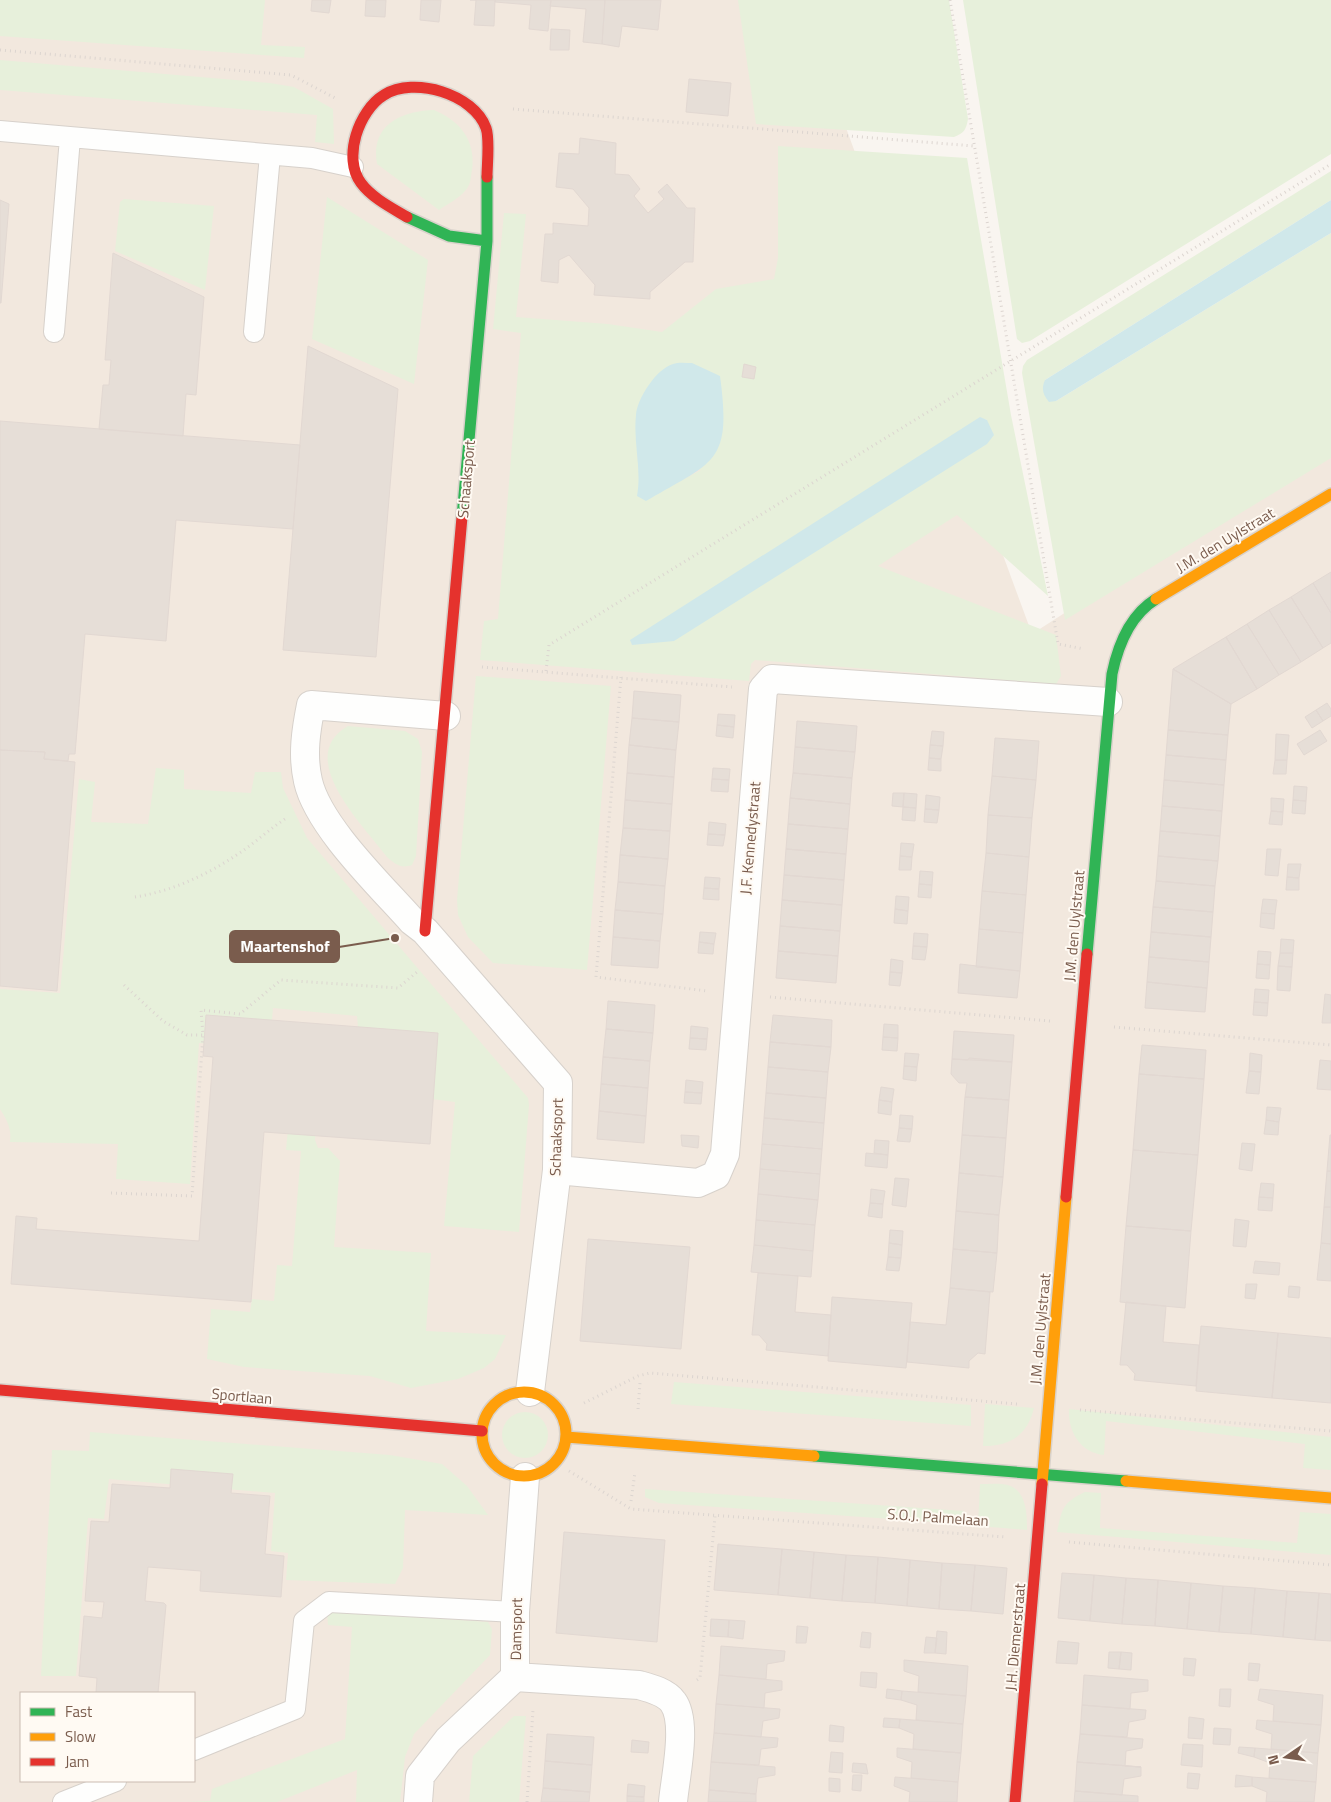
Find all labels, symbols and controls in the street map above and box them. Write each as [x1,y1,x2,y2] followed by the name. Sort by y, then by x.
[451,438,481,519] street label: Schaaksport
[1171,501,1279,579] street label: J.M. den Uylstraat
[734,780,766,895] street label: J.F. Kennedystraat
[1058,869,1090,983] street label: J.M. den Uylstraat
[230,931,339,962] callout: Maartenshof
[240,934,330,958] text: Maartenshof
[543,1097,569,1176] street label: Schaaksport
[1024,1272,1056,1386] street label: J.M. den Uylstraat
[211,1382,273,1410] street label: Sportlaan
[887,1502,989,1532] street label: S.O.J. Palmelaan
[999,1582,1031,1692] street label: J.H. Diemerstraat
[504,1597,528,1661] street label: Damsport
[20,1692,195,1782] legend
[65,1700,93,1723] text: Fast
[65,1725,96,1748] text: Slow
[1261,1732,1311,1782] north arrow
[65,1750,89,1773] text: Jam
[1262,1753,1284,1767] text: N

